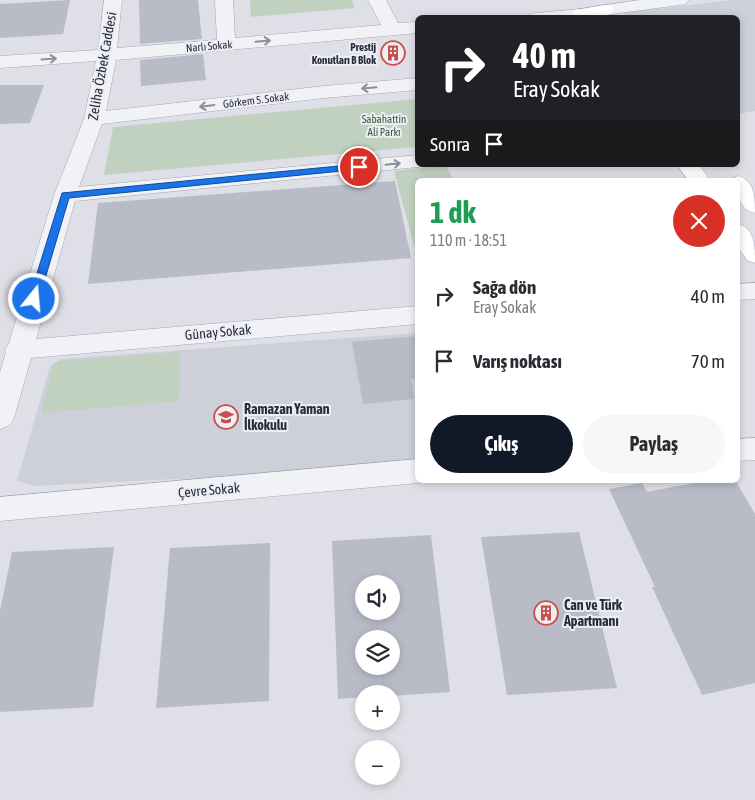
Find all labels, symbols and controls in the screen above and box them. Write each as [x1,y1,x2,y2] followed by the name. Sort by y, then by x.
[85,11,119,121] street label: Zeliha Özbek Caddesi
[430,35,495,100] icon: right
[513,35,576,75] text: 40 m
[255,36,271,46] one-way arrow
[185,38,233,54] street label: Narlı Sokak
[380,40,406,66] building icon: Prestij Konutları B Blok
[312,41,376,66] place label: Prestij Konutları B Blok
[40,54,56,64] one-way arrow
[513,76,600,102] text: Eray Sokak
[361,83,377,93] one-way arrow
[222,90,290,110] street label: Görkem 5. Sokak
[200,101,216,111] one-way arrow
[362,113,406,138] park label: Sabahattin Ali Parkı
[480,130,508,158] icon: arrive
[430,133,470,155] text: Sonra
[338,146,380,188] pin
[345,153,373,181] icon: arrive
[384,159,400,169] one-way arrow
[430,195,476,229] text: 1 dk
[673,195,725,247] button: close
[430,231,507,249] text: 110 m · 18:51
[7,272,59,324] position arrow
[473,276,536,298] text: Sağa dön
[430,282,458,310] icon: right
[691,285,725,307] text: 40 m
[473,298,536,316] text: Eray Sokak
[184,321,252,343] street label: Günay Sokak
[430,347,458,375] icon: arrive
[473,350,562,372] text: Varış noktası
[691,350,725,372] text: 70 m
[244,401,330,433] place label: Ramazan Yaman İlkokulu
[213,404,239,430] school or university icon: Ramazan Yaman İlkokulu
[430,415,573,473] button: Çıkış
[583,415,725,473] button: Paylaş
[177,479,241,501] street label: Çevre Sokak
[355,575,400,785] map controls
[355,575,400,620] button: sound
[563,597,623,629] place label: Can ve Türk Apartmanı
[533,600,559,626] building icon: Can ve Türk Apartmanı
[355,630,400,675] button: layers
[355,685,400,730] button: +
[355,740,400,785] button: −

